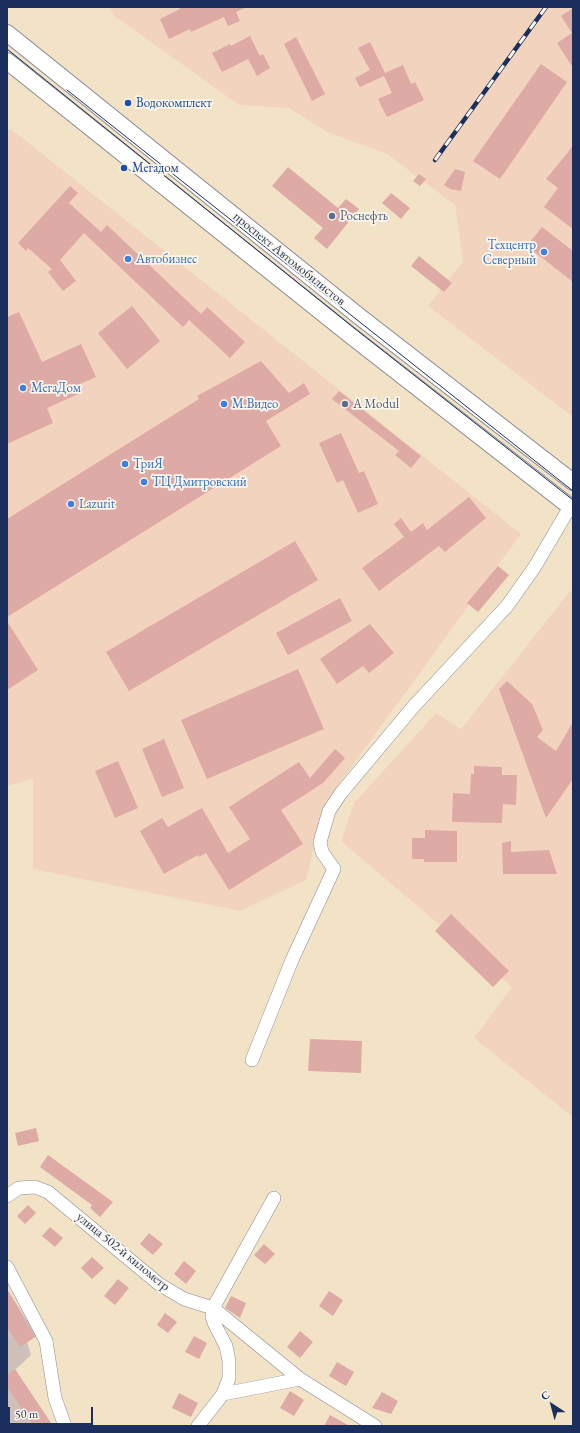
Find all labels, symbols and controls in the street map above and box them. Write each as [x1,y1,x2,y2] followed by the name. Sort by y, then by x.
[136,95,212,111] place label: Водокомплект
[123,98,133,108] marker: Водокомплект
[132,160,179,176] place label: Мегадом
[119,163,129,173] marker: Мегадом
[340,208,388,224] place label: Роснефть
[230,209,348,309] street label: проспект Автомобилистов
[327,211,337,221] marker: Роснефть
[483,237,536,268] place label: Техцентр Северный
[539,247,549,257] marker: Техцентр Северный
[136,251,197,267] place label: Автобизнес
[123,254,133,264] marker: Автобизнес
[31,380,81,396] place label: МегаДом
[18,383,28,393] marker: МегаДом
[232,396,278,412] place label: М.Видео
[353,396,399,412] place label: A Modul
[219,399,229,409] marker: М.Видео
[340,399,350,409] marker: A Modul
[133,456,163,472] place label: ТриЯ
[120,459,130,469] marker: ТриЯ
[152,474,247,490] place label: ТЦ Дмитровский
[139,477,149,487] marker: ТЦ Дмитровский
[79,496,115,512] place label: Lazurit
[66,499,76,509] marker: Lazurit
[73,1210,173,1294] street label: улица 502-й километр
[532,1385,572,1425] north arrow
[538,1387,552,1403] text: С
[10,1399,95,1425] scale bar
[15,1406,38,1422] text: 50 m

